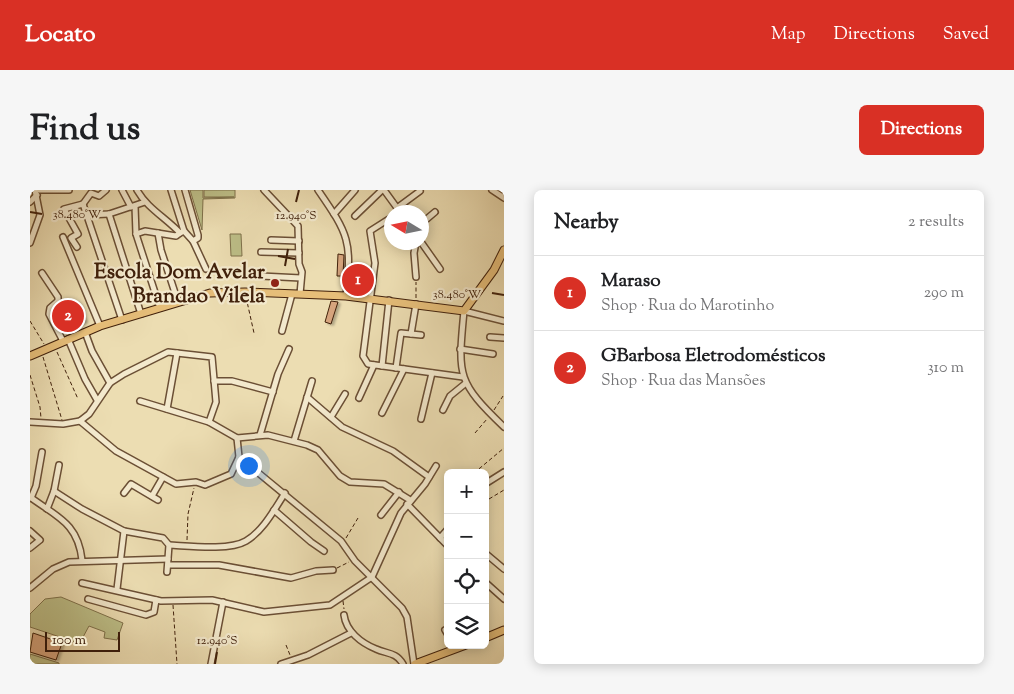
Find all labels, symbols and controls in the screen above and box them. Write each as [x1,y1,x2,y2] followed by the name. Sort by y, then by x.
[25,18,96,52] text: Locato
[771,22,806,48] text: Map
[834,22,915,48] text: Directions
[943,22,989,48] text: Saved
[30,105,140,156] text: Find us
[859,105,984,155] button: Directions
[384,205,429,250] north arrow
[53,206,102,224] text: 38.480°W
[276,207,316,225] text: 12.940°S
[554,208,619,238] text: Nearby
[908,211,964,234] text: 2 results
[94,258,265,312] place label: Escola Dom Avelar Brandao Vilela
[342,261,374,299] pin: 1
[601,268,661,295] text: Maraso
[269,277,281,289] marker: Escola Dom Avelar Brandao Vilela
[567,282,573,305] text: 1
[924,282,964,305] text: 290 m
[433,286,482,304] text: 38.480°W
[601,295,774,318] text: Shop · Rua do Marotinho
[52,297,84,335] pin: 2
[601,343,825,370] text: GBarbosa Eletrodomésticos
[566,357,574,380] text: 2
[927,357,964,380] text: 310 m
[601,370,766,393] text: Shop · Rua das Mansões
[236,453,262,479] your location
[444,469,489,649] map controls
[444,469,489,514] button: +
[444,514,489,559] button: −
[444,559,489,604] button: locate
[444,604,489,649] button: layers
[45,629,120,652] scale bar
[52,631,86,651] text: 100 m
[197,632,237,650] text: 12.940°S

